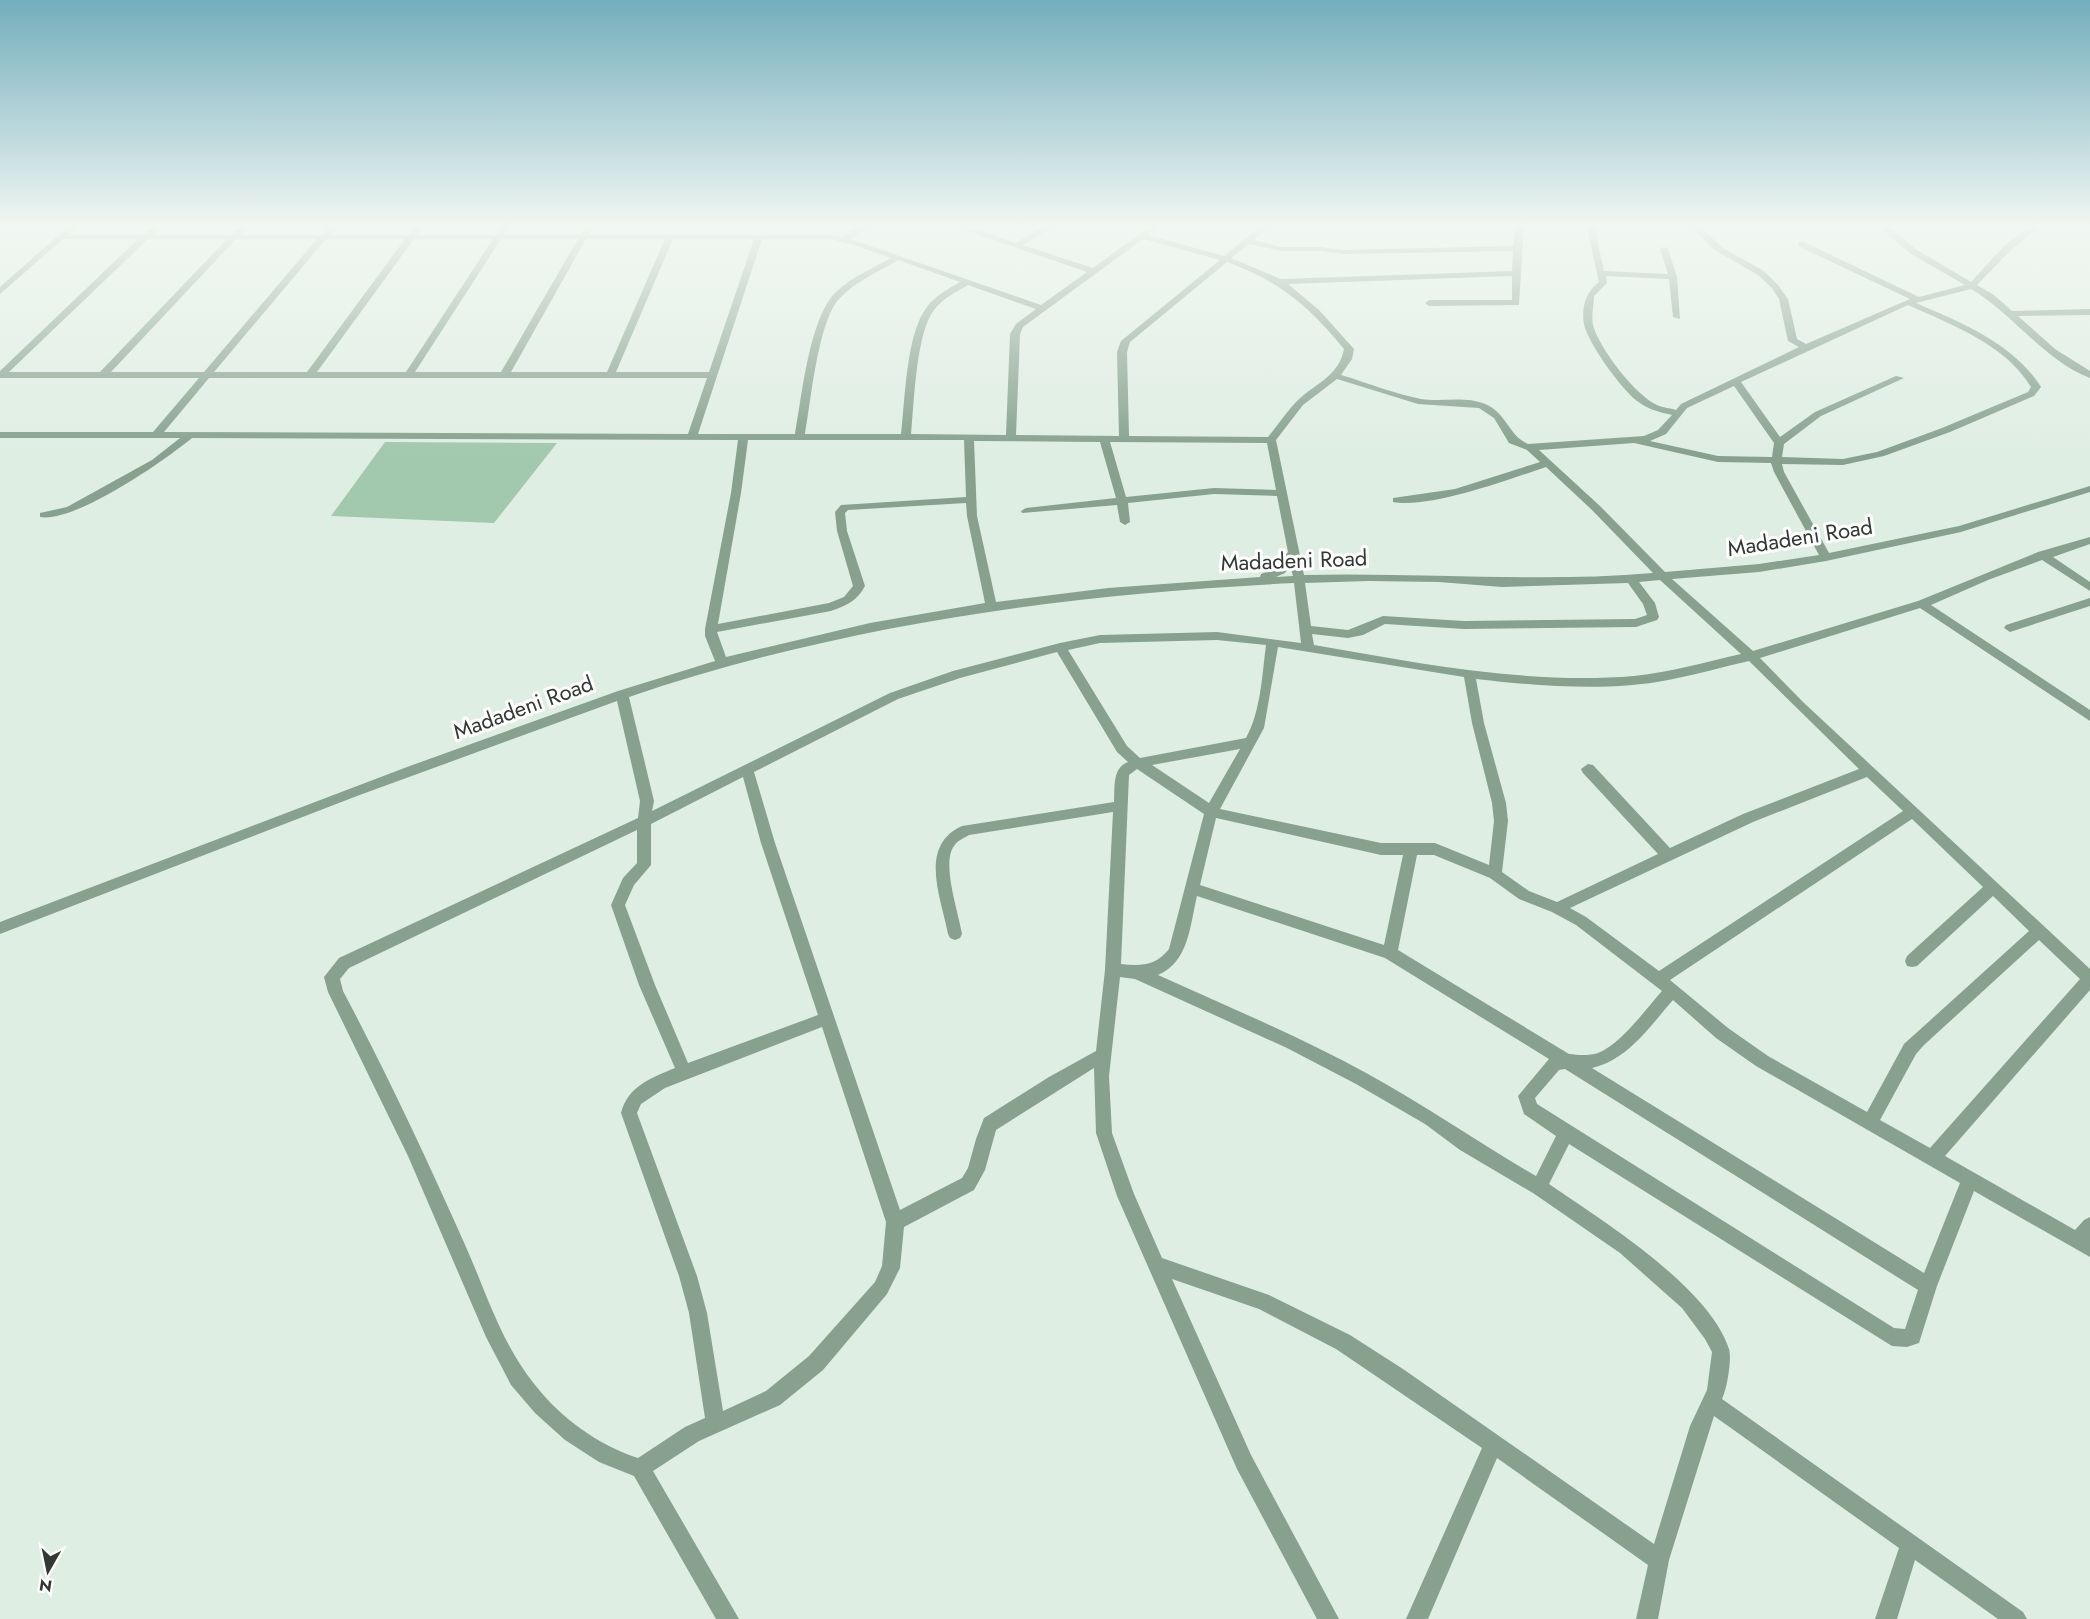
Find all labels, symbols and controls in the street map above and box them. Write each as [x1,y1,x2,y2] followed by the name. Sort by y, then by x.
[1725,510,1875,564] street label: Madadeni Road
[1220,541,1368,579] street label: Madadeni Road
[449,667,597,747] street label: Madadeni Road
[18,1541,78,1601] north arrow
[38,1573,54,1598] text: N

